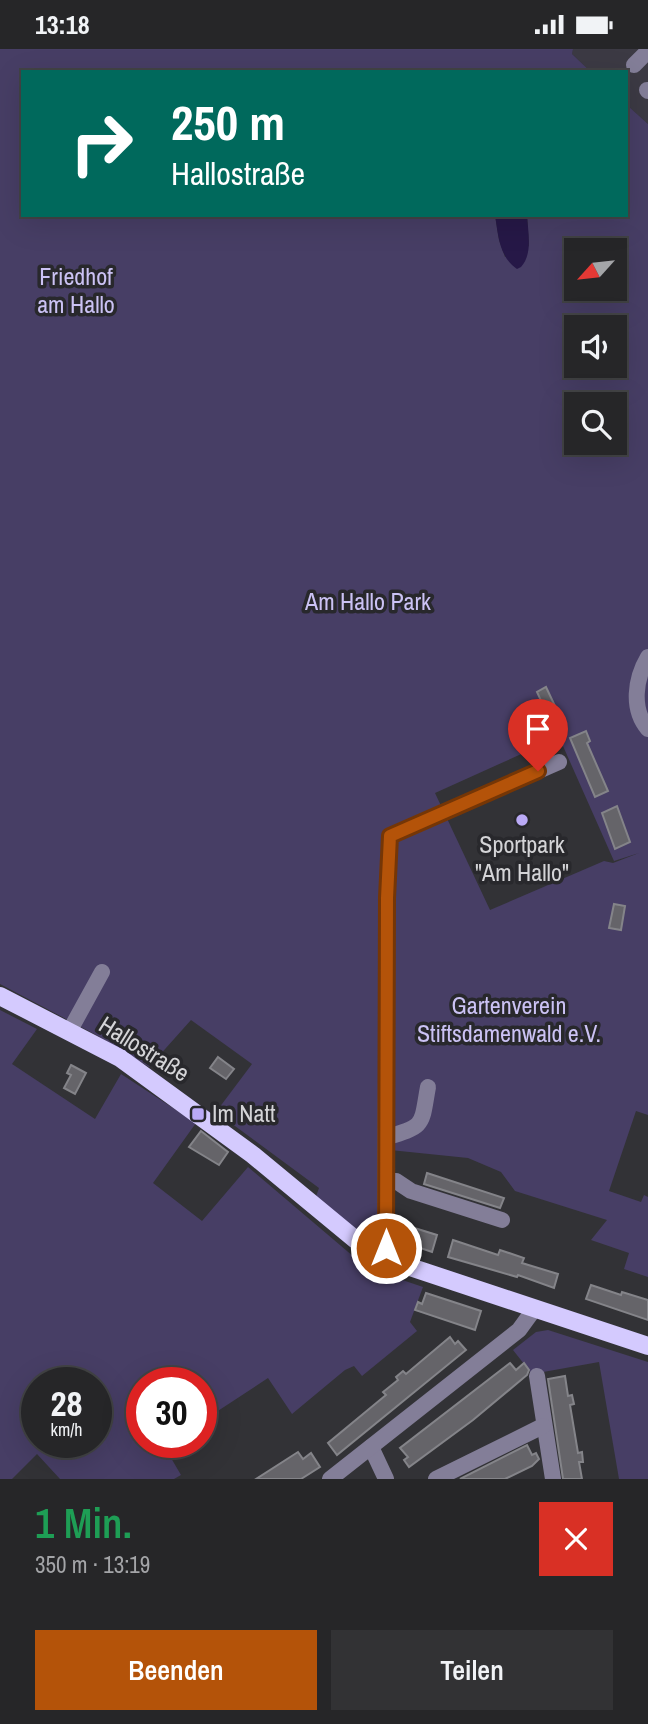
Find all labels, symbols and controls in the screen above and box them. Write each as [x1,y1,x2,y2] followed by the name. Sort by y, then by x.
[35,7,90,42] text: 13:18
[171,89,285,155] text: 250 m
[56,98,147,189] icon: right
[171,152,305,195] text: Hallostraße
[564,238,626,301] north arrow
[564,238,627,455] map controls
[37,260,115,320] park label: Friedhof am Hallo
[564,315,627,378] button: sound
[564,392,627,455] button: search
[304,585,431,617] park label: Am Hallo Park
[508,699,568,771] pin
[519,710,557,748] icon: arrive
[514,812,530,828] marker: Sportpark "Am Hallo"
[475,828,569,888] place label: Sportpark "Am Hallo"
[417,989,601,1049] park label: Gartenverein Stiftsdamenwald e.V.
[93,1008,196,1088] street label: Hallostraße
[212,1097,276,1129] place label: Im Natt
[190,1106,206,1122] marker: Im Natt
[349,1211,423,1285] position arrow
[126,1367,217,1458] speed limit sign: 30
[51,1380,82,1427] text: 28
[51,1417,83,1442] text: km/h
[35,1495,132,1551] text: 1 Min.
[539,1502,613,1576] button: close
[35,1549,150,1580] text: 350 m · 13:19
[35,1630,317,1710] button: Beenden
[331,1630,613,1710] button: Teilen

